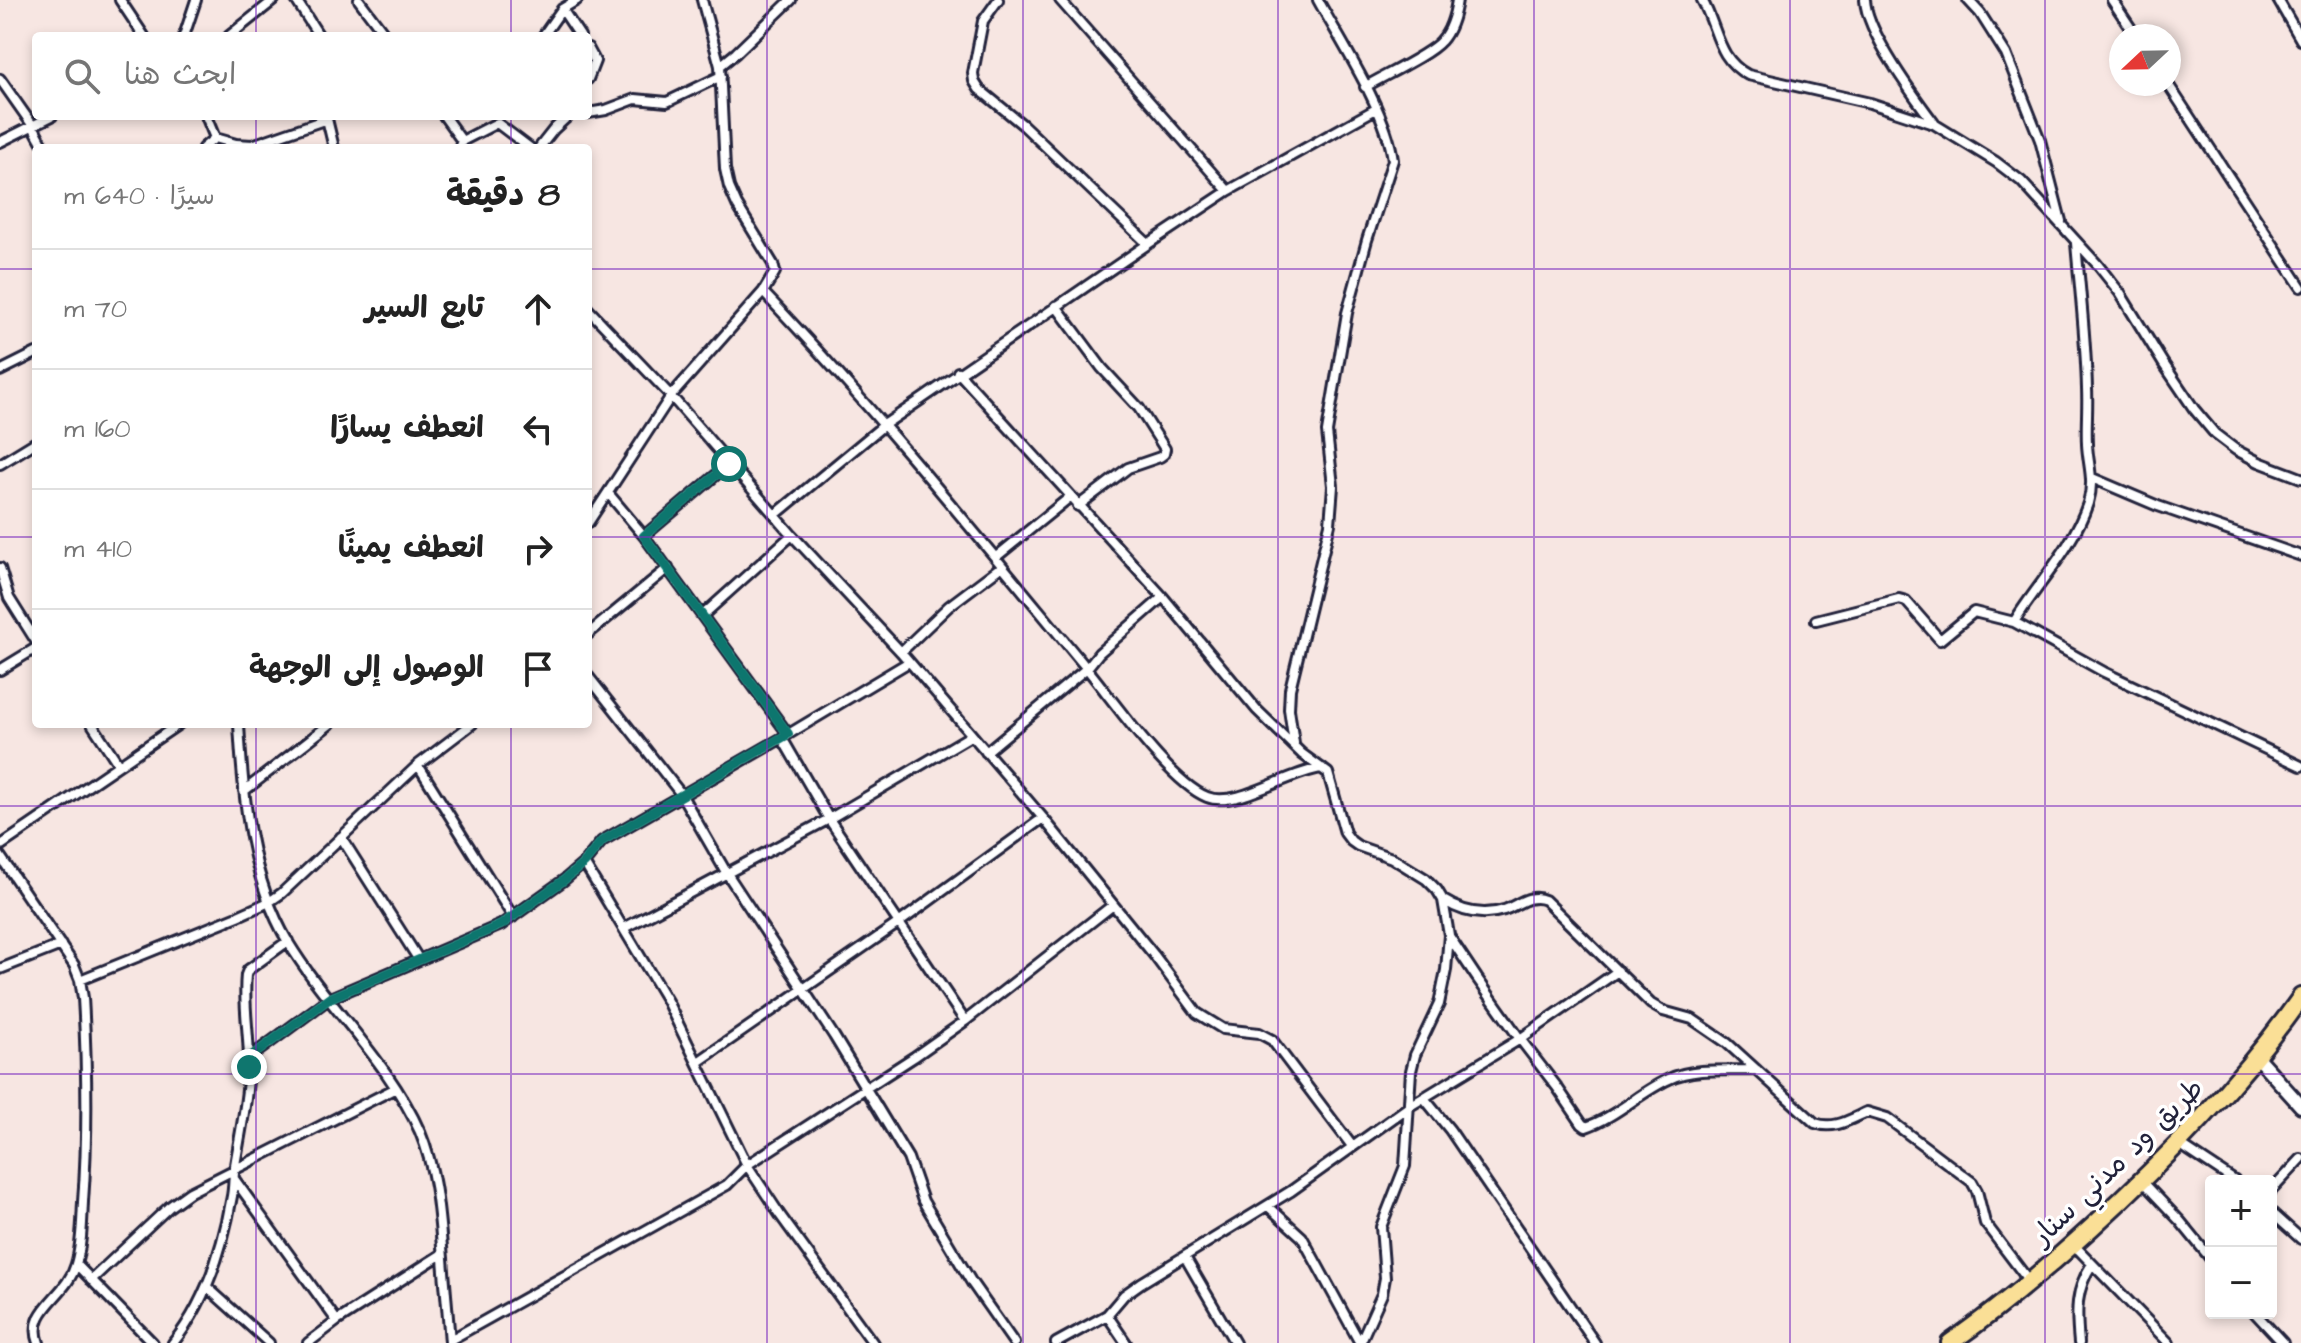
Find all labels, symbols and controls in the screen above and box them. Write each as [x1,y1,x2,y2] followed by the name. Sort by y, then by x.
[2109,24,2181,96] north arrow
[32,32,592,120] search box
[60,54,104,98] icon: search
[124,54,236,96] text: ابحث هنا
[446,171,560,219] text: 8 دقيقة
[64,178,215,214] text: سيرًا · 640 m
[365,287,484,329] text: تابع السير
[516,287,560,331] icon: ahead
[64,291,127,327] text: 70 m
[330,407,484,449] text: انعطف يسارًا
[516,407,560,451] icon: left
[64,411,131,447] text: 160 m
[711,446,747,482] route start
[338,527,484,569] text: انعطف يمينًا
[516,527,560,571] icon: right
[64,531,132,567] text: 410 m
[249,647,484,689] text: الوصول إلى الوجهة
[516,647,560,691] icon: arrive
[231,1049,267,1085] route end
[2022,1070,2216,1259] street label: طريق ود مدني سنار
[2205,1175,2277,1319] map controls
[2205,1175,2277,1247] button: +
[2205,1247,2277,1319] button: −

